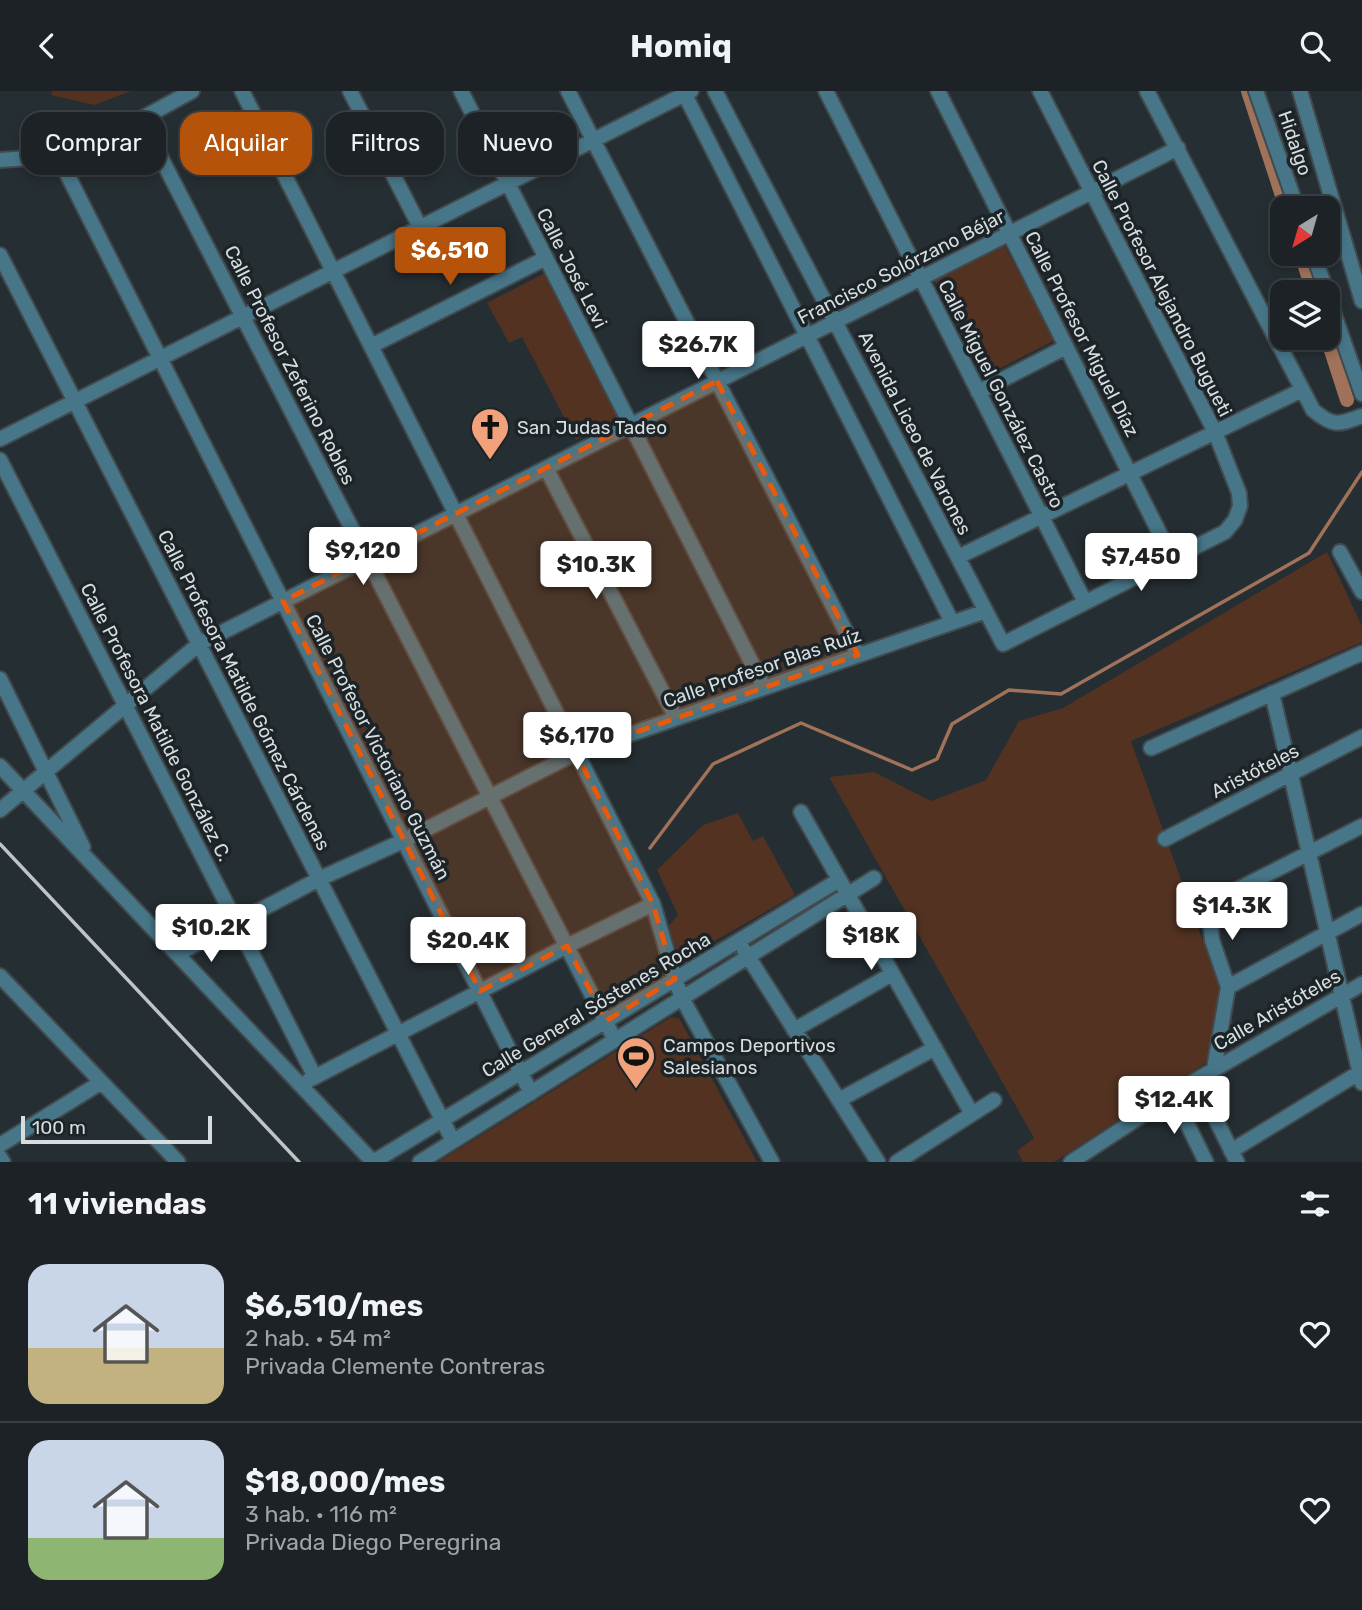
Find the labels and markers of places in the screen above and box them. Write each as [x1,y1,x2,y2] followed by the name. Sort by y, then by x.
[393,227,507,287] pin: $6,510
[641,321,755,381] pin: $26.7K
[469,406,511,461] church icon: San Judas Tadeo
[517,416,667,439] place label: San Judas Tadeo
[306,527,420,587] pin: $9,120
[1084,533,1198,593] pin: $7,450
[539,541,653,601] pin: $10.3K
[520,713,634,772] pin: $6,170
[1175,883,1289,942] pin: $14.3K
[154,905,268,964] pin: $10.2K
[830,913,912,972] pin: $18K
[411,917,525,977] pin: $20.4K
[663,1034,836,1079] place label: Campos Deportivos Salesianos
[615,1035,657,1090] sports icon: Campos Deportivos Salesianos
[1117,1077,1231,1136] pin: $12.4K

